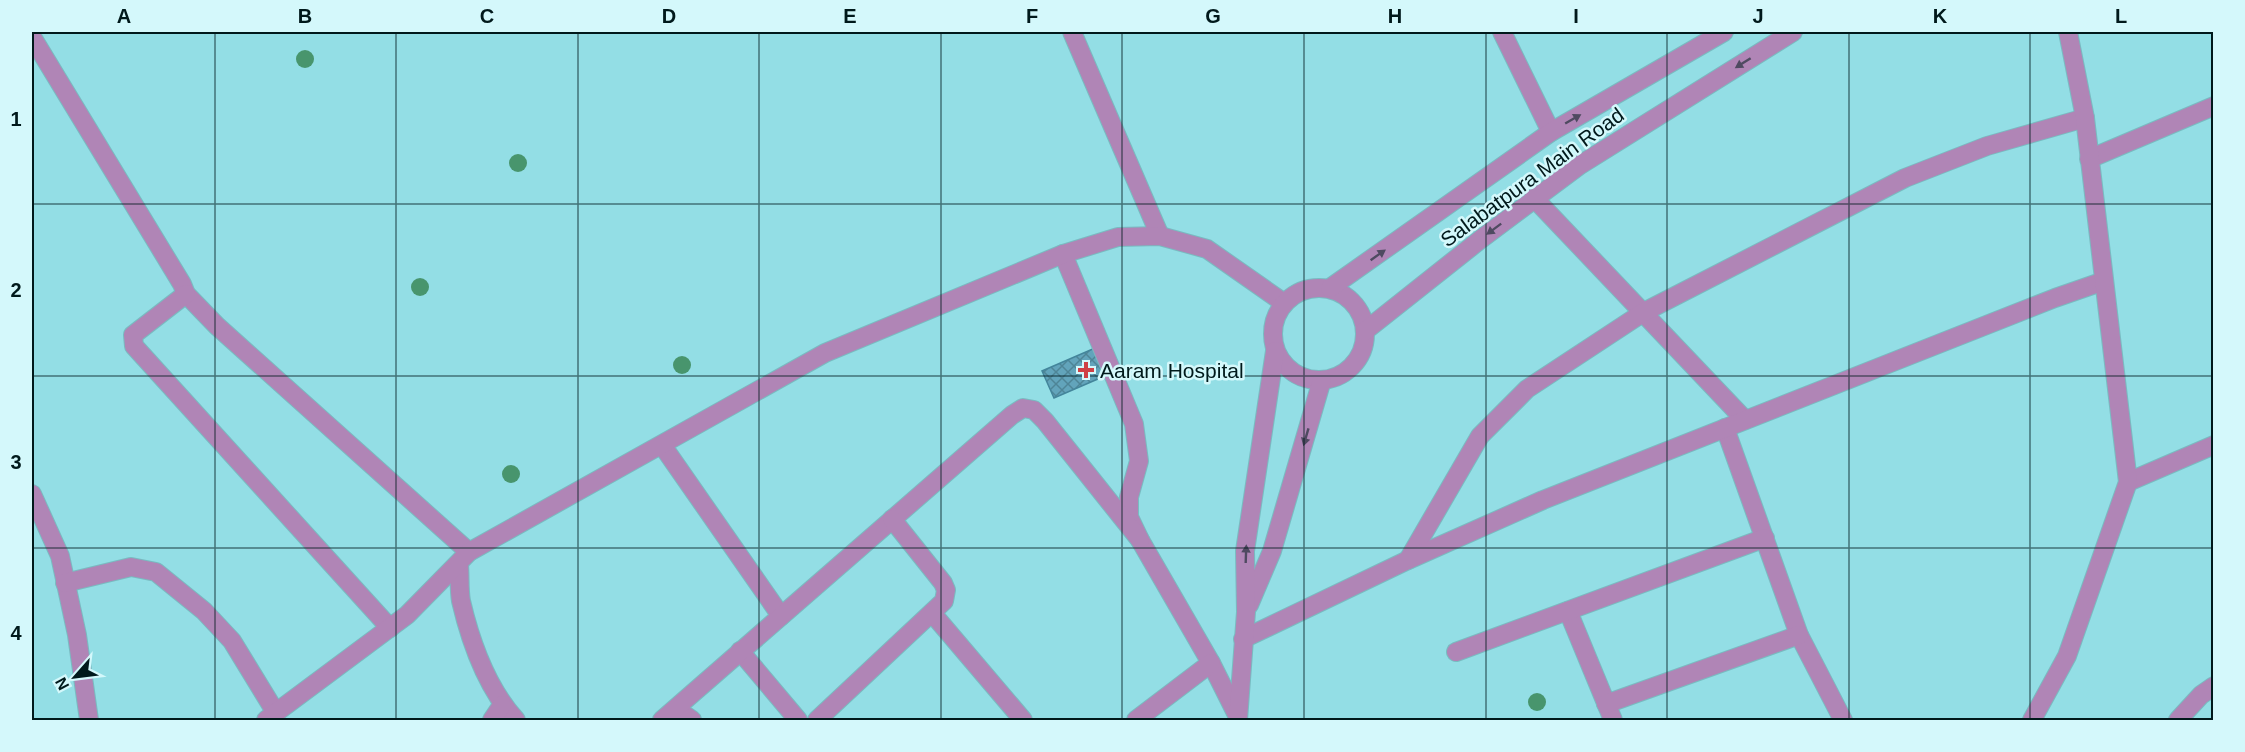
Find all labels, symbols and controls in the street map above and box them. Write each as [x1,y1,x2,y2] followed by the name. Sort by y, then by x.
[117,5,131,27] text: A
[298,5,312,27] text: B
[480,5,494,27] text: C
[662,5,676,27] text: D
[843,5,857,27] text: E
[1026,5,1038,27] text: F
[1205,5,1221,27] text: G
[1388,5,1402,27] text: H
[1573,5,1579,27] text: I
[1752,5,1764,27] text: J
[1933,5,1948,27] text: K
[2115,5,2127,27] text: L
[1735,57,1751,68] one-way arrow
[1436,103,1628,251] street label: Salabatpura Main Road
[10,108,22,130] text: 1
[1565,114,1581,125] one-way arrow
[1486,223,1502,235] one-way arrow
[1370,249,1386,261] one-way arrow
[10,279,22,301] text: 2
[1100,359,1244,382] place label: Aaram Hospital
[1077,361,1095,379] marker: Aaram Hospital
[1300,427,1310,446] one-way arrow
[10,451,22,473] text: 3
[1241,544,1250,563] one-way arrow
[10,622,22,644] text: 4
[45,647,105,707] north arrow
[52,675,72,693] text: N

